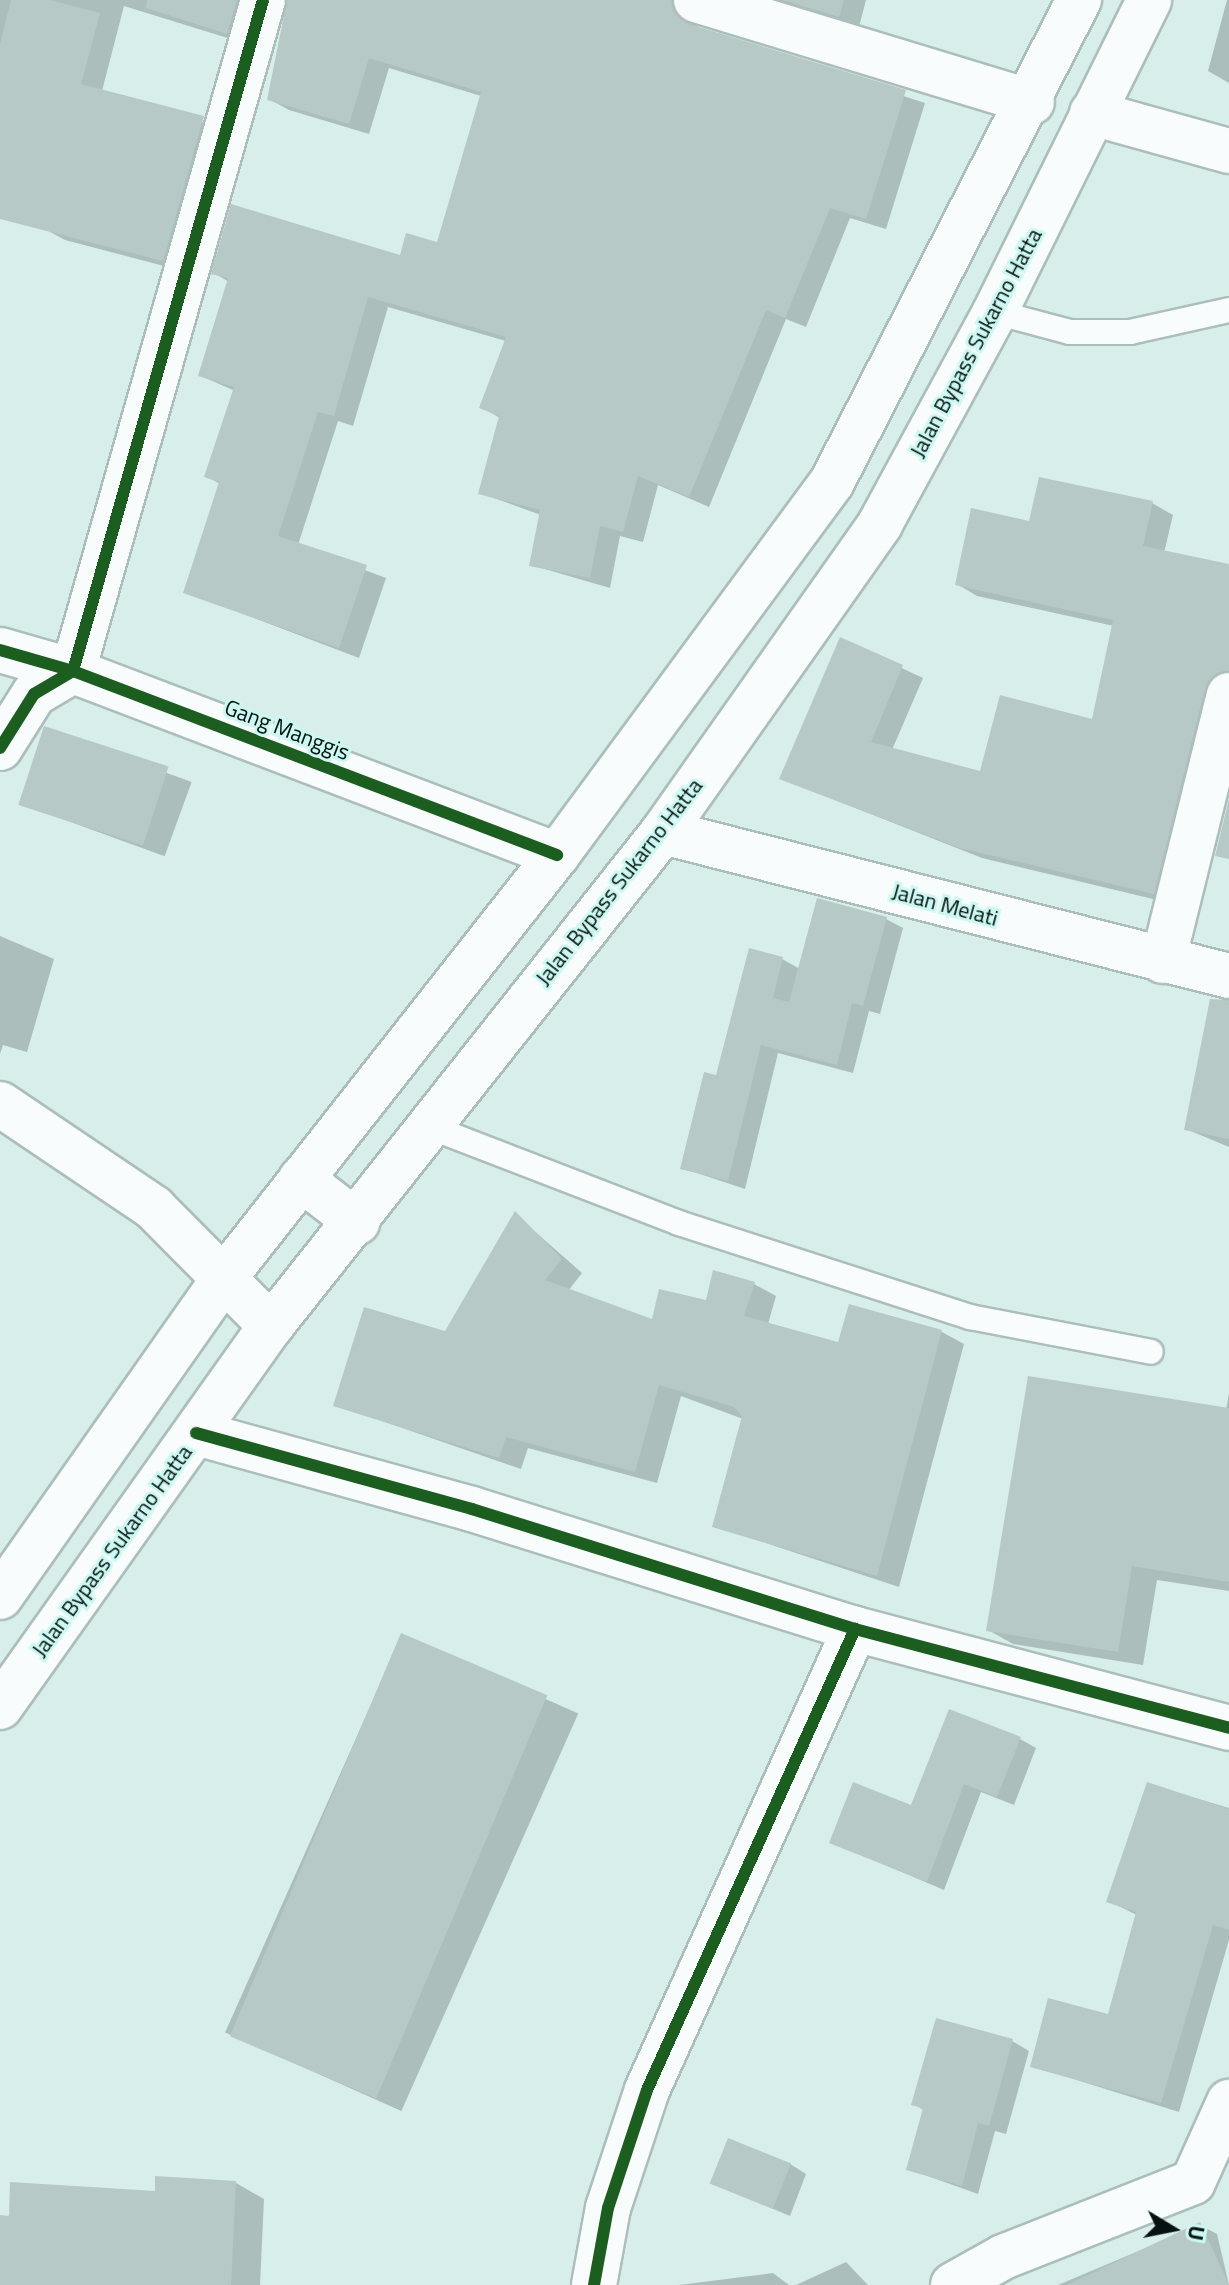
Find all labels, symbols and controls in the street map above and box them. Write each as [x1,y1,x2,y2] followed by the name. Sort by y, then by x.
[904,224,1048,462] street label: Jalan Bypass Sukarno Hatta
[221,694,353,766] street label: Gang Manggis
[530,773,708,991] street label: Jalan Bypass Sukarno Hatta
[889,878,1001,932] street label: Jalan Melati
[26,1440,198,1662] street label: Jalan Bypass Sukarno Hatta
[1133,2189,1213,2269] north arrow
[1179,2223,1215,2243] text: U

